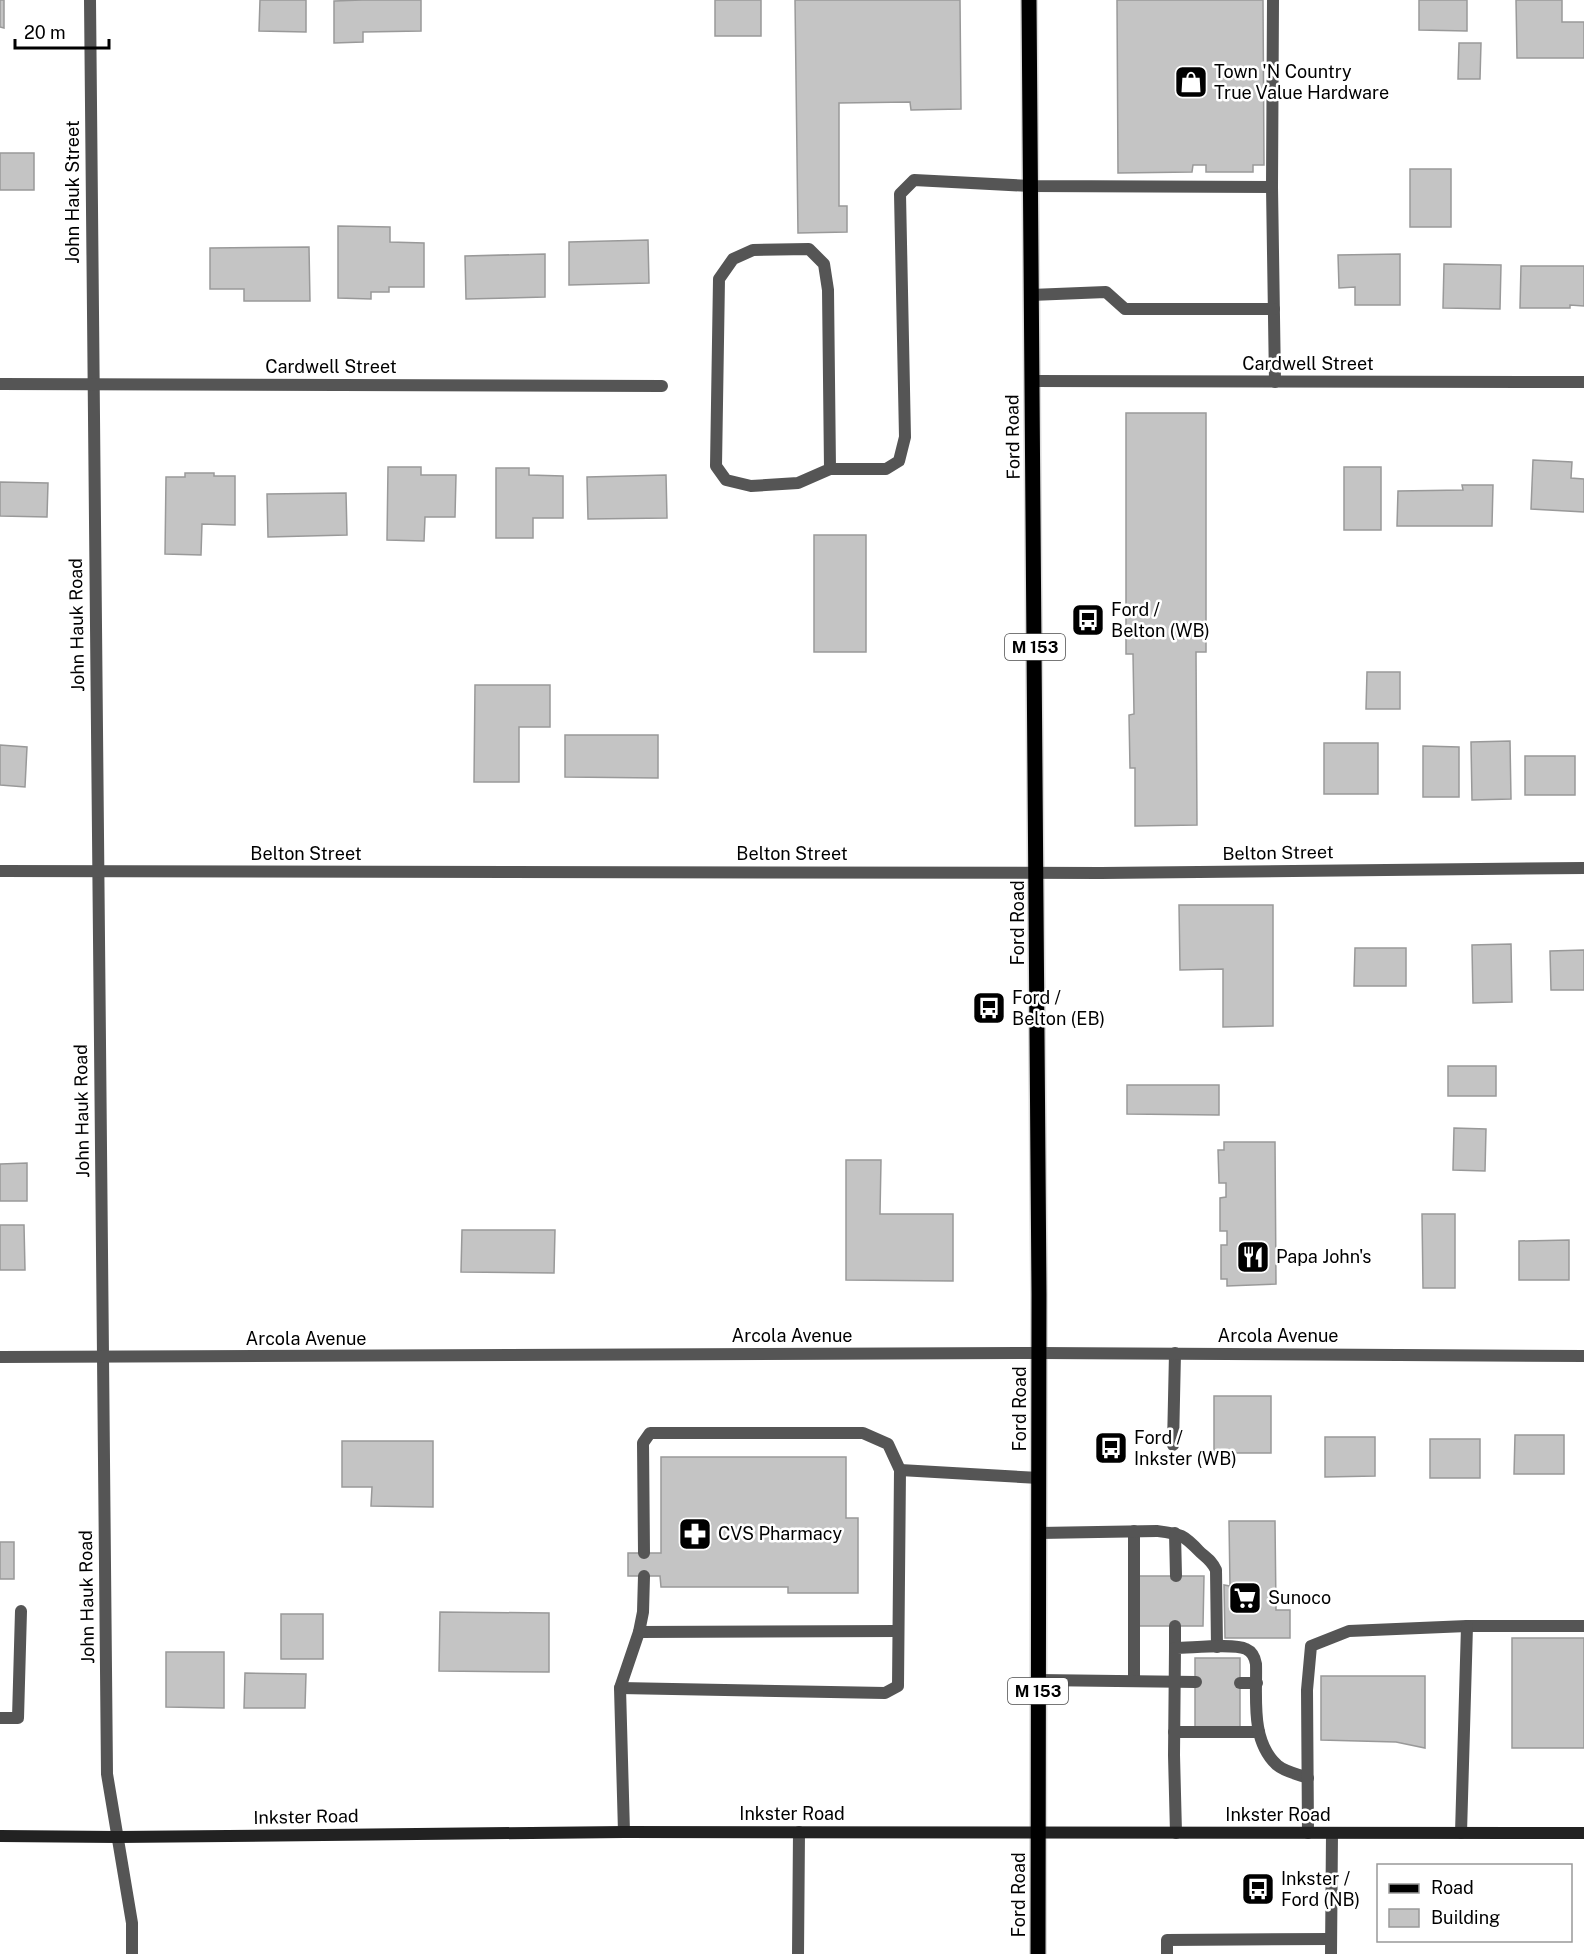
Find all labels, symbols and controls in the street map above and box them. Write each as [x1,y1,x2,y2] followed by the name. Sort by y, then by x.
[15,12,110,50] scale bar
[24,22,66,43] text: 20 m
[1214,61,1389,103] place label: Town 'N Country True Value Hardware
[1173,64,1209,100] shop icon: Town 'N Country True Value Hardware
[62,120,83,264] street label: John Hauk Street
[1242,353,1374,374] street label: Cardwell Street
[265,356,397,377] street label: Cardwell Street
[1001,394,1024,480] street label: Ford Road
[65,558,88,692] street label: John Hauk Road
[1111,599,1210,641] place label: Ford / Belton (WB)
[1070,602,1106,638] bus stop icon: Ford / Belton (WB)
[1005,634,1065,660] road number: M 153
[1222,841,1334,864] street label: Belton Street
[250,843,362,864] street label: Belton Street
[736,843,848,864] street label: Belton Street
[1007,880,1028,966] street label: Ford Road
[1012,987,1105,1029] place label: Ford / Belton (EB)
[971,990,1007,1026] bus stop icon: Ford / Belton (EB)
[70,1044,93,1178] street label: John Hauk Road
[1235,1239,1271,1275] restaurant icon: Papa John's
[1276,1246,1371,1267] place label: Papa John's
[731,1325,853,1346] street label: Arcola Avenue
[1217,1325,1339,1346] street label: Arcola Avenue
[245,1328,367,1349] street label: Arcola Avenue
[1009,1366,1030,1452] street label: Ford Road
[1134,1427,1237,1469] place label: Ford / Inkster (WB)
[1093,1430,1129,1466] bus stop icon: Ford / Inkster (WB)
[677,1516,713,1552] pharmacy icon: CVS Pharmacy
[718,1523,842,1544] place label: CVS Pharmacy
[75,1530,98,1664] street label: John Hauk Road
[1227,1580,1263,1616] supermarket icon: Sunoco
[1268,1587,1331,1608] place label: Sunoco
[1008,1678,1068,1704] road number: M 153
[739,1803,845,1824] street label: Inkster Road
[1225,1804,1331,1825] street label: Inkster Road
[253,1805,359,1828] street label: Inkster Road
[1008,1852,1029,1938] street label: Ford Road
[1377,1864,1572,1942] legend
[1281,1868,1360,1910] place label: Inkster / Ford (NB)
[1240,1871,1276,1907] bus stop icon: Inkster / Ford (NB)
[1431,1877,1474,1898] text: Road
[1431,1907,1500,1928] text: Building

